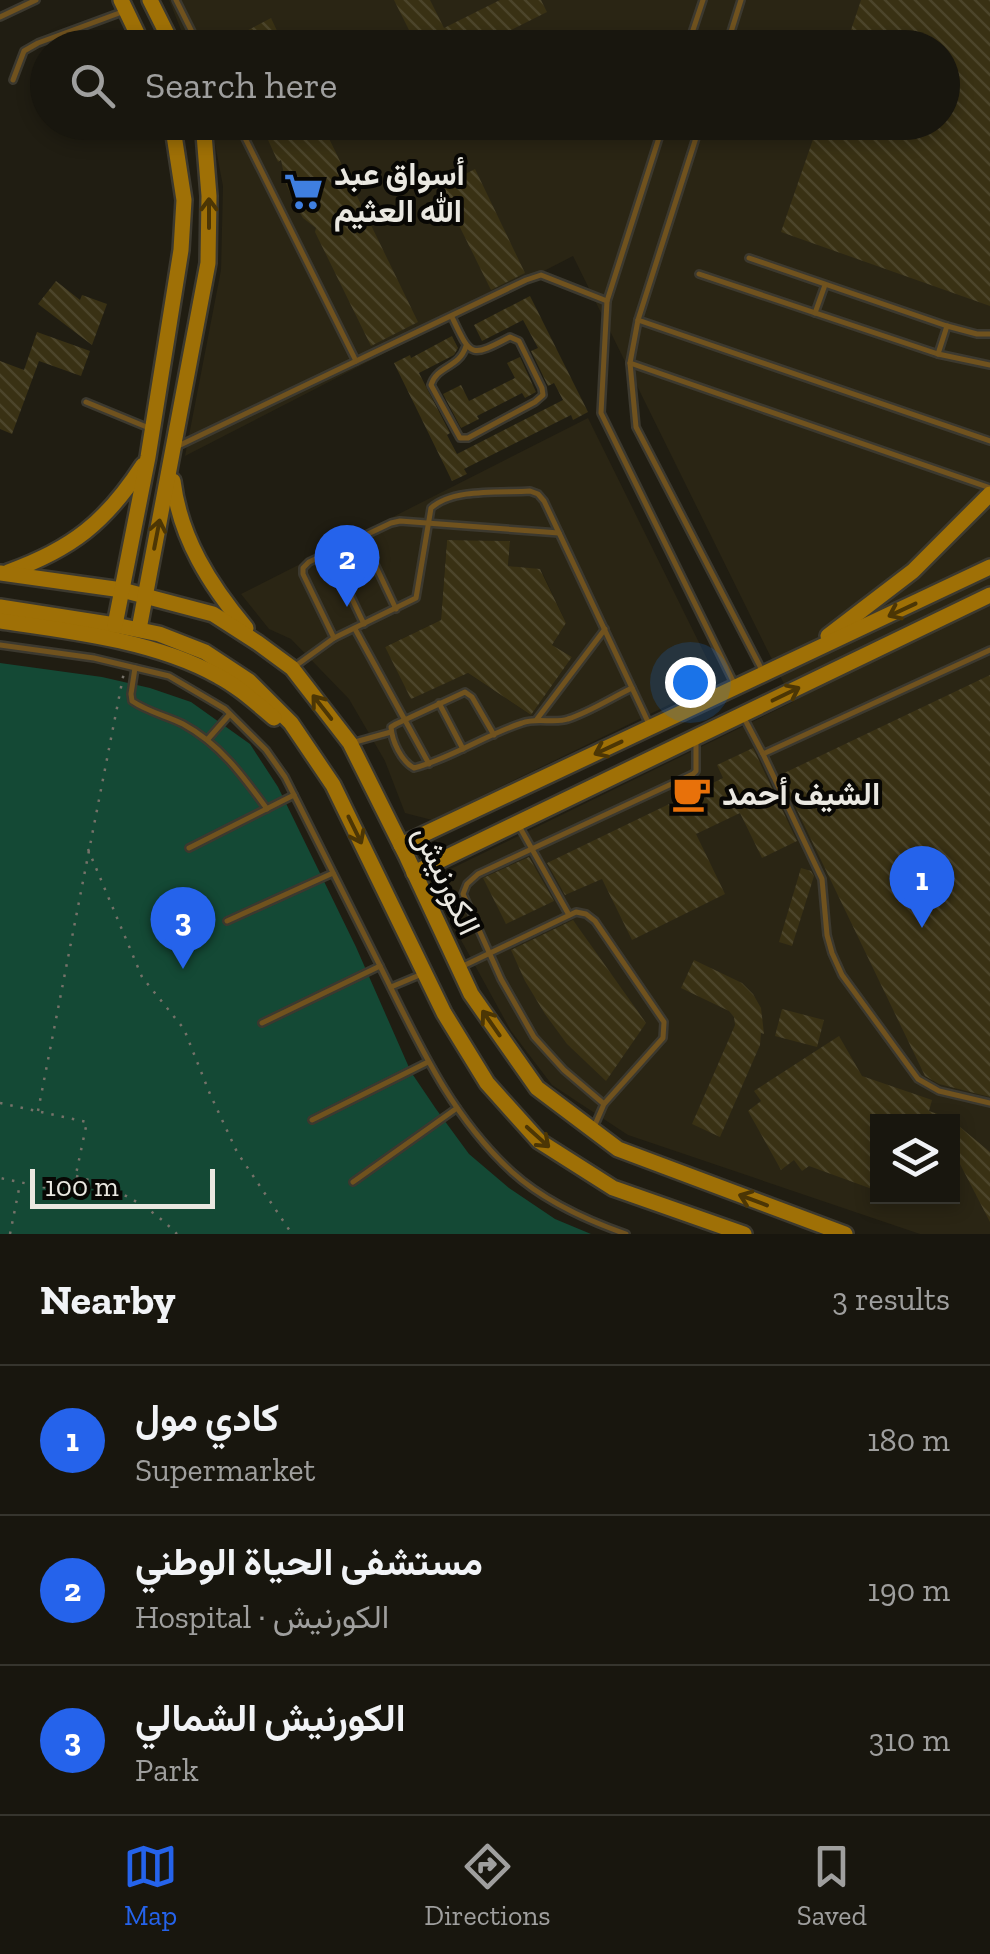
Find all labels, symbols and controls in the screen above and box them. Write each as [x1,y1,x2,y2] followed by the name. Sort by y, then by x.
[30,30,960,140] search box
[65,58,120,113] icon: search
[145,62,337,108] text: Search here
[334,155,465,232] place label: أسواق عبد الله العثيم
[283,171,325,213] supermarket icon: أسواق عبد الله العثيم
[200,198,218,230] one-way arrow
[149,519,168,551] one-way arrow
[314,524,380,607] pin: 2
[888,601,918,620] one-way arrow
[665,657,716,708] your location
[770,683,800,702] one-way arrow
[312,694,333,721] one-way arrow
[594,739,624,758] one-way arrow
[671,773,713,815] cafe icon: الشيف أحمد
[722,775,880,813] place label: الشيف أحمد
[346,814,365,844] one-way arrow
[404,819,489,941] street label: الكورنيش
[890,846,954,928] pin: 1
[150,886,216,969] pin: 3
[481,1010,502,1038] one-way arrow
[870,1114,960,1204] map controls
[870,1114,960,1204] button: layers
[524,1124,550,1148] one-way arrow
[30,1164,215,1208] scale bar
[45,1170,119,1203] text: 100 m
[739,1189,769,1207] one-way arrow
[40,1274,176,1325] text: Nearby
[832,1280,950,1318] text: 3 results
[135,1395,279,1441] text: كادي مول
[66,1421,79,1459] text: 1
[867,1421,950,1459] text: 180 m
[135,1451,315,1489] text: Supermarket
[135,1539,483,1585] text: مستشفى الحياة الوطني
[64,1571,81,1609] text: 2
[867,1571,950,1609] text: 190 m
[135,1598,389,1636] text: Hospital · الكورنيش
[135,1695,406,1741] text: الكورنيش الشمالي
[64,1721,81,1759] text: 3
[869,1721,950,1759] text: 310 m
[135,1751,199,1789] text: Park
[123,1839,178,1932] tab: Map
[424,1839,551,1932] tab: Directions
[797,1839,867,1932] tab: Saved

